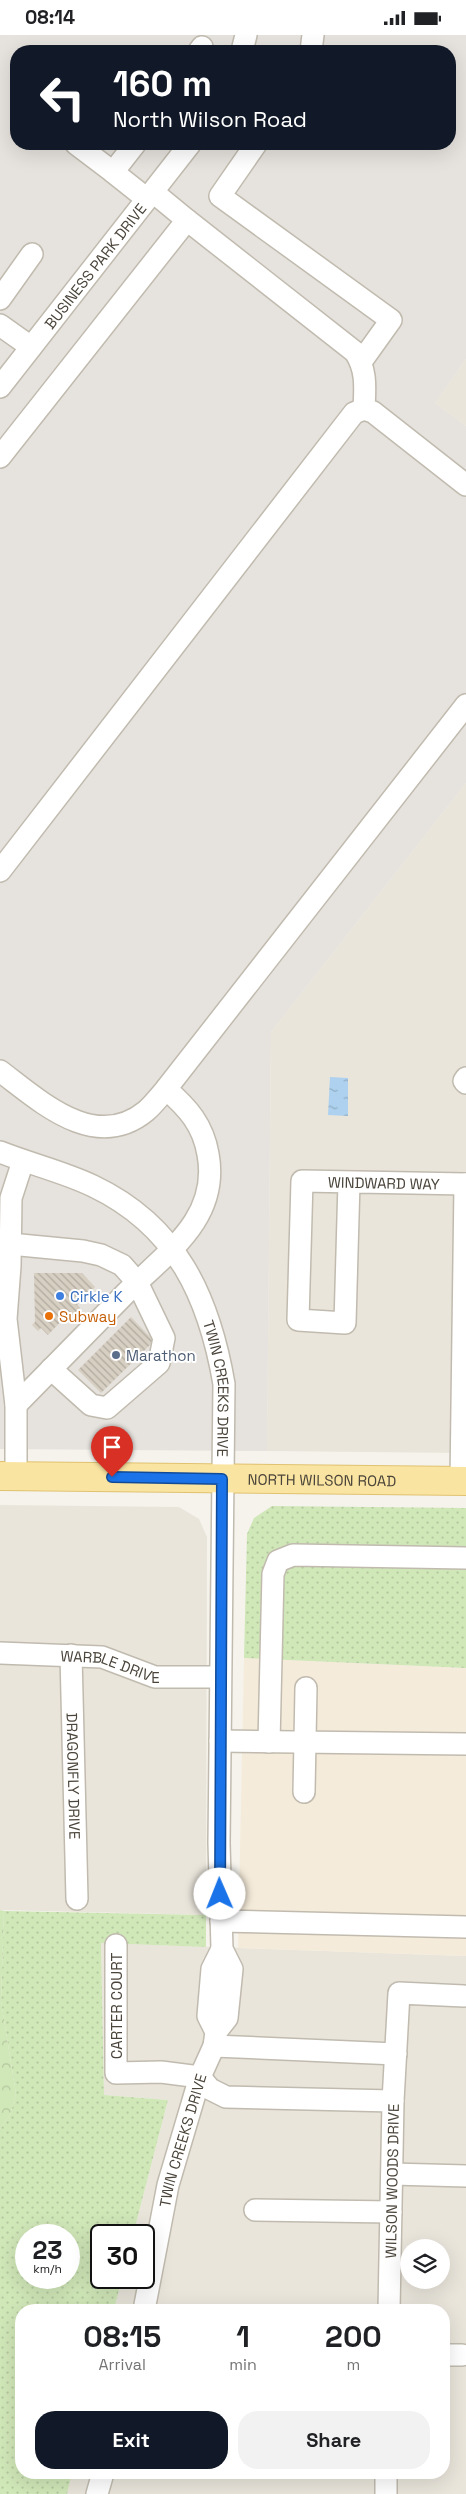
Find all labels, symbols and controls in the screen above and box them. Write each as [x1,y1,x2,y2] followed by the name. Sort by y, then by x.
[25,5,75,30] text: 08:14
[113,62,212,106] text: 160 m
[30,65,95,130] icon: left
[113,105,307,133] text: North Wilson Road
[40,199,150,332] street label: BUSINESS PARK DRIVE
[328,1172,440,1193] street label: WINDWARD WAY
[70,1287,123,1306] place label: Cirkle K
[54,1290,66,1302] marker: Cirkle K
[59,1307,116,1326] place label: Subway
[43,1310,55,1322] marker: Subway
[200,1318,234,1457] street label: TWIN CREEKS DRIVE
[126,1346,196,1365] place label: Marathon
[110,1349,122,1361] marker: Marathon
[91,1426,133,1477] pin
[98,1433,126,1461] icon: arrive
[248,1469,396,1490] street label: NORTH WILSON ROAD
[60,1646,160,1687] street label: WARBLE DRIVE
[63,1712,85,1840] street label: DRAGONFLY DRIVE
[193,1867,245,1919] position arrow
[107,1952,126,2059] street label: CARTER COURT
[154,2071,210,2209] street label: TWIN CREEKS DRIVE
[380,2104,402,2258] street label: WILSON WOODS DRIVE
[90,2224,155,2289] speed limit sign: 30
[32,2234,63,2266] text: 23
[400,2239,450,2289] map controls
[400,2239,450,2289] button: layers
[33,2261,62,2277] text: km/h
[83,2317,161,2356] text: 08:15
[236,2317,250,2356] text: 1
[325,2317,382,2356] text: 200
[98,2354,146,2375] text: Arrival
[229,2354,257,2375] text: min
[347,2354,360,2375] text: m
[35,2411,228,2469] button: Exit
[238,2411,430,2469] button: Share

